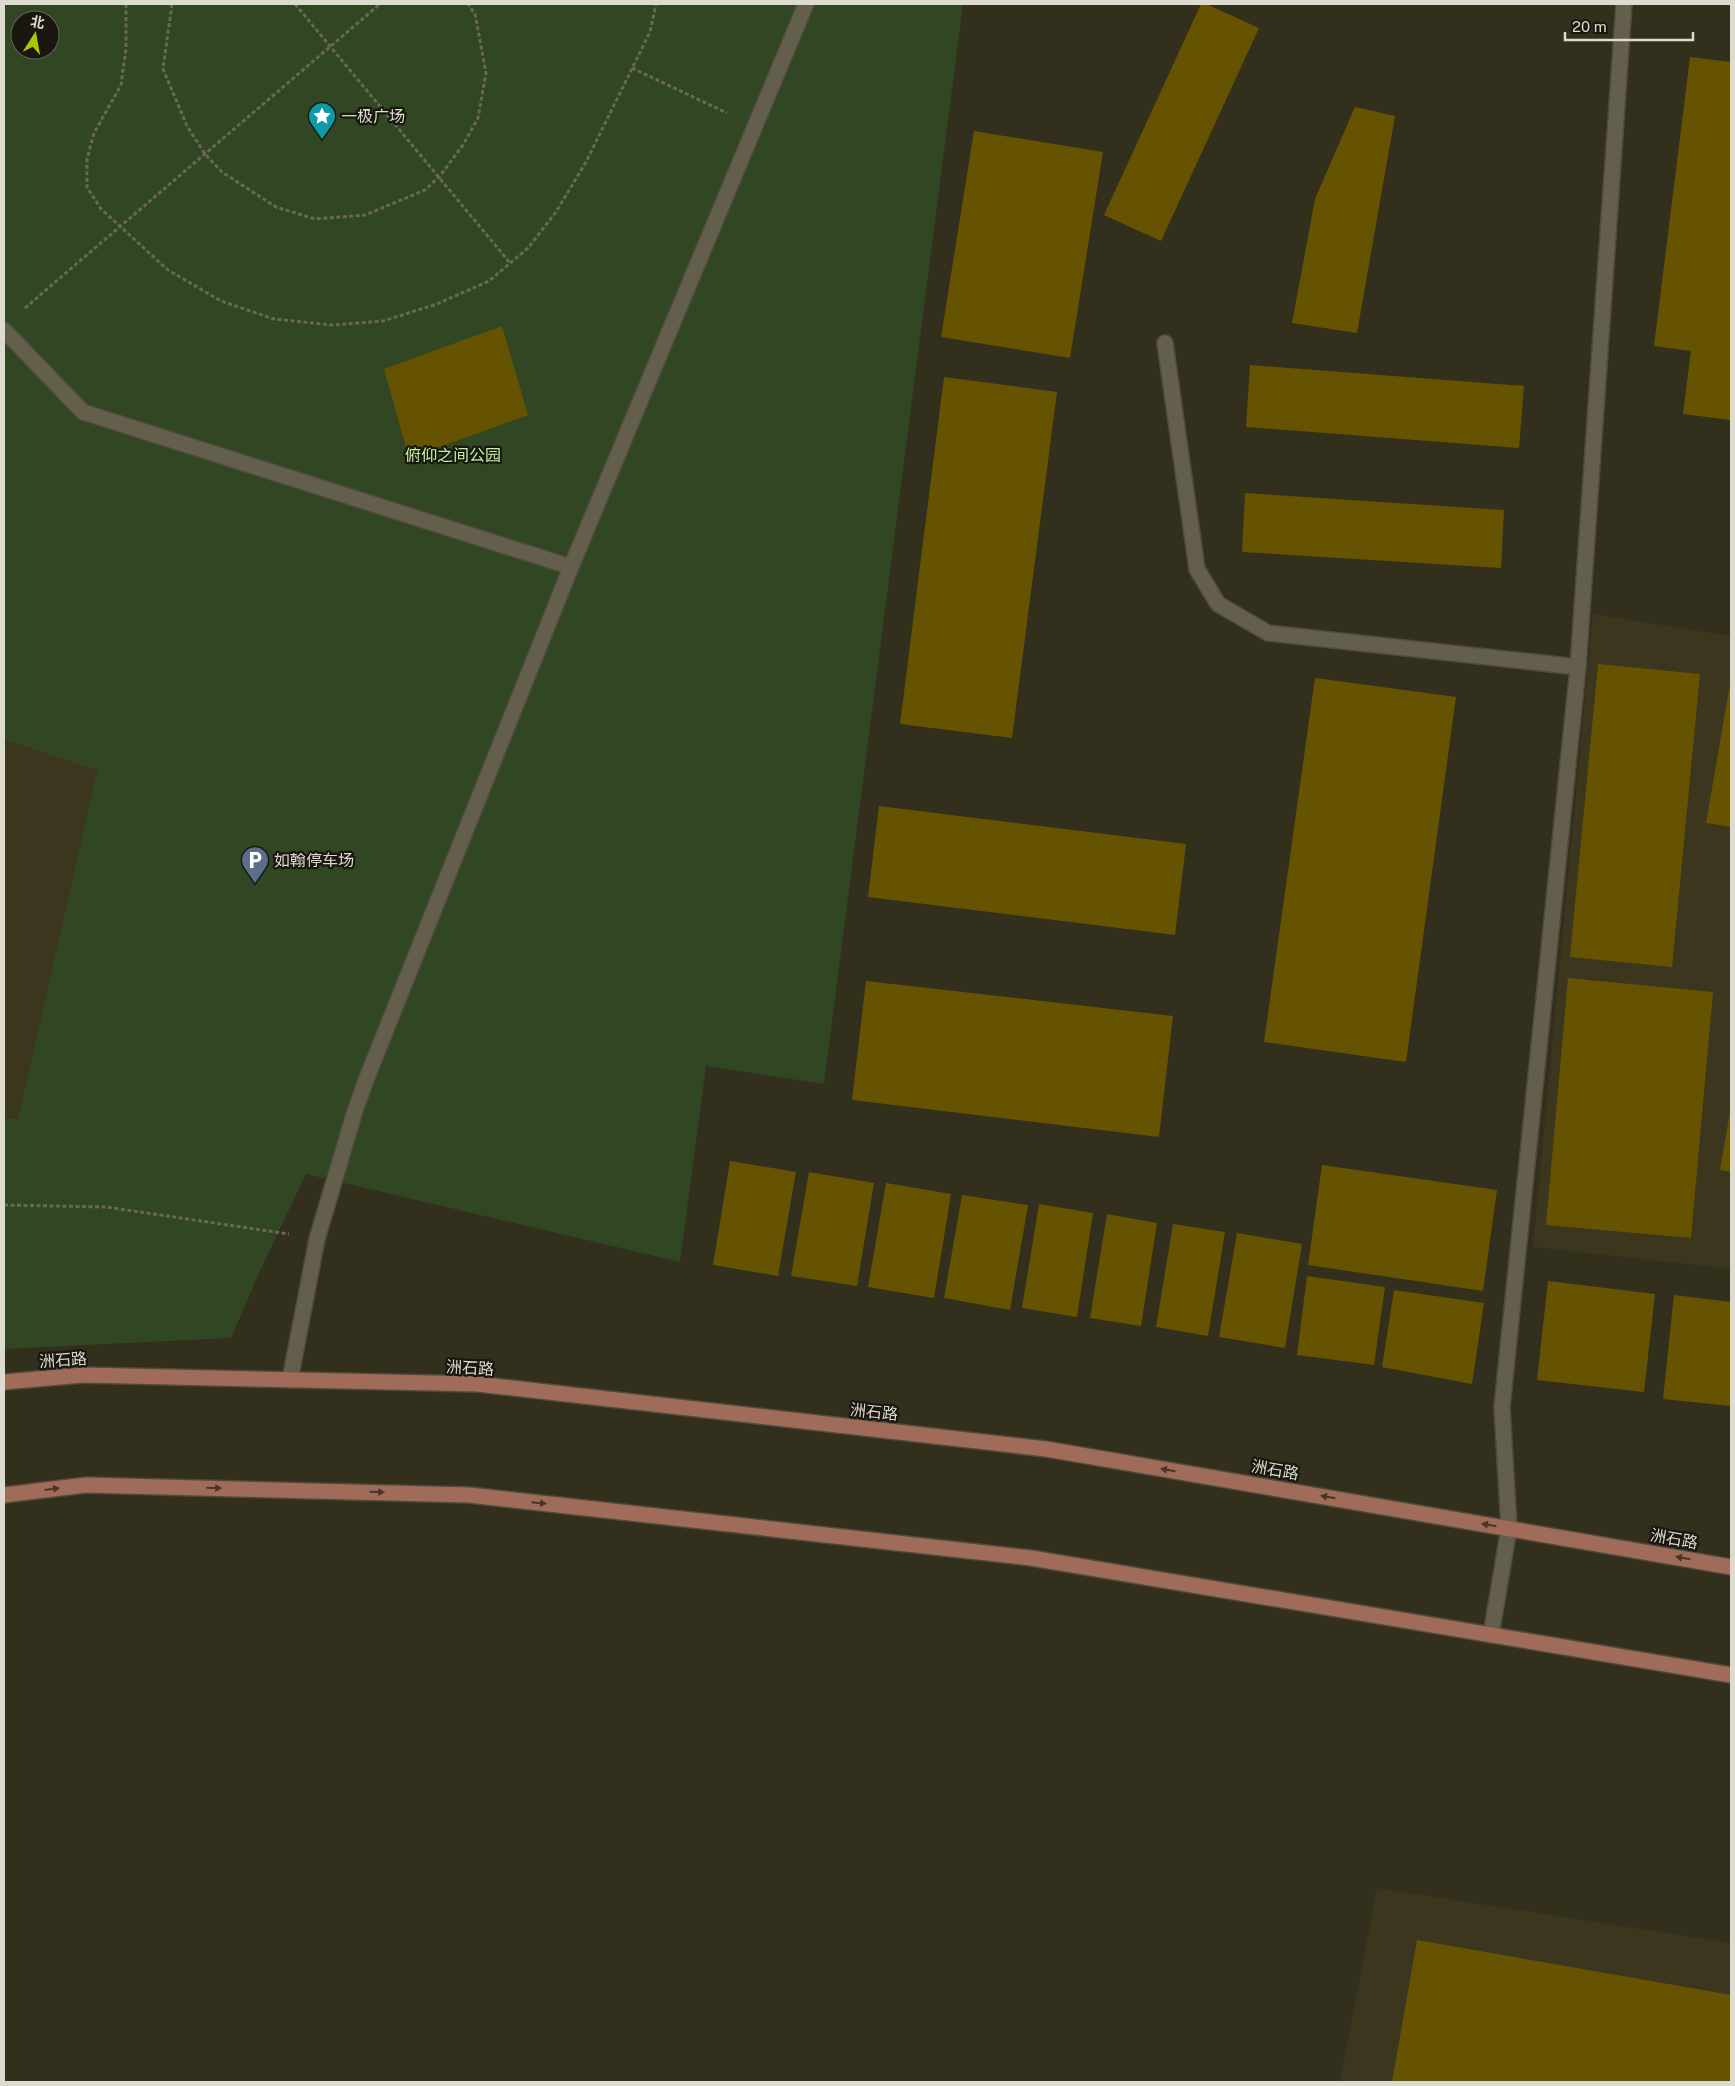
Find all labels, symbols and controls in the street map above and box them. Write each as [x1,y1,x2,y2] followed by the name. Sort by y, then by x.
[10,10,60,60] north arrow
[1565,10,1692,42] scale bar
[29,13,46,31] text: 北
[1572,18,1607,35] text: 20 m
[307,101,337,140] place icon: 一极广场
[341,107,405,126] place label: 一极广场
[405,446,501,465] park label: 俯仰之间公园
[240,845,270,884] parking icon: 如翰停车场
[274,851,354,870] place label: 如翰停车场
[38,1349,88,1371] street label: 洲石路
[446,1357,494,1379] street label: 洲石路
[849,1400,899,1424] street label: 洲石路
[1250,1456,1300,1484] street label: 洲石路
[1160,1465,1176,1473] one-way arrow
[44,1485,60,1493] one-way arrow
[207,1485,223,1493] one-way arrow
[369,1489,385,1497] one-way arrow
[1320,1493,1336,1501] one-way arrow
[531,1499,547,1507] one-way arrow
[1480,1520,1496,1528] one-way arrow
[1649,1525,1699,1553] street label: 洲石路
[1675,1554,1691,1562] one-way arrow

